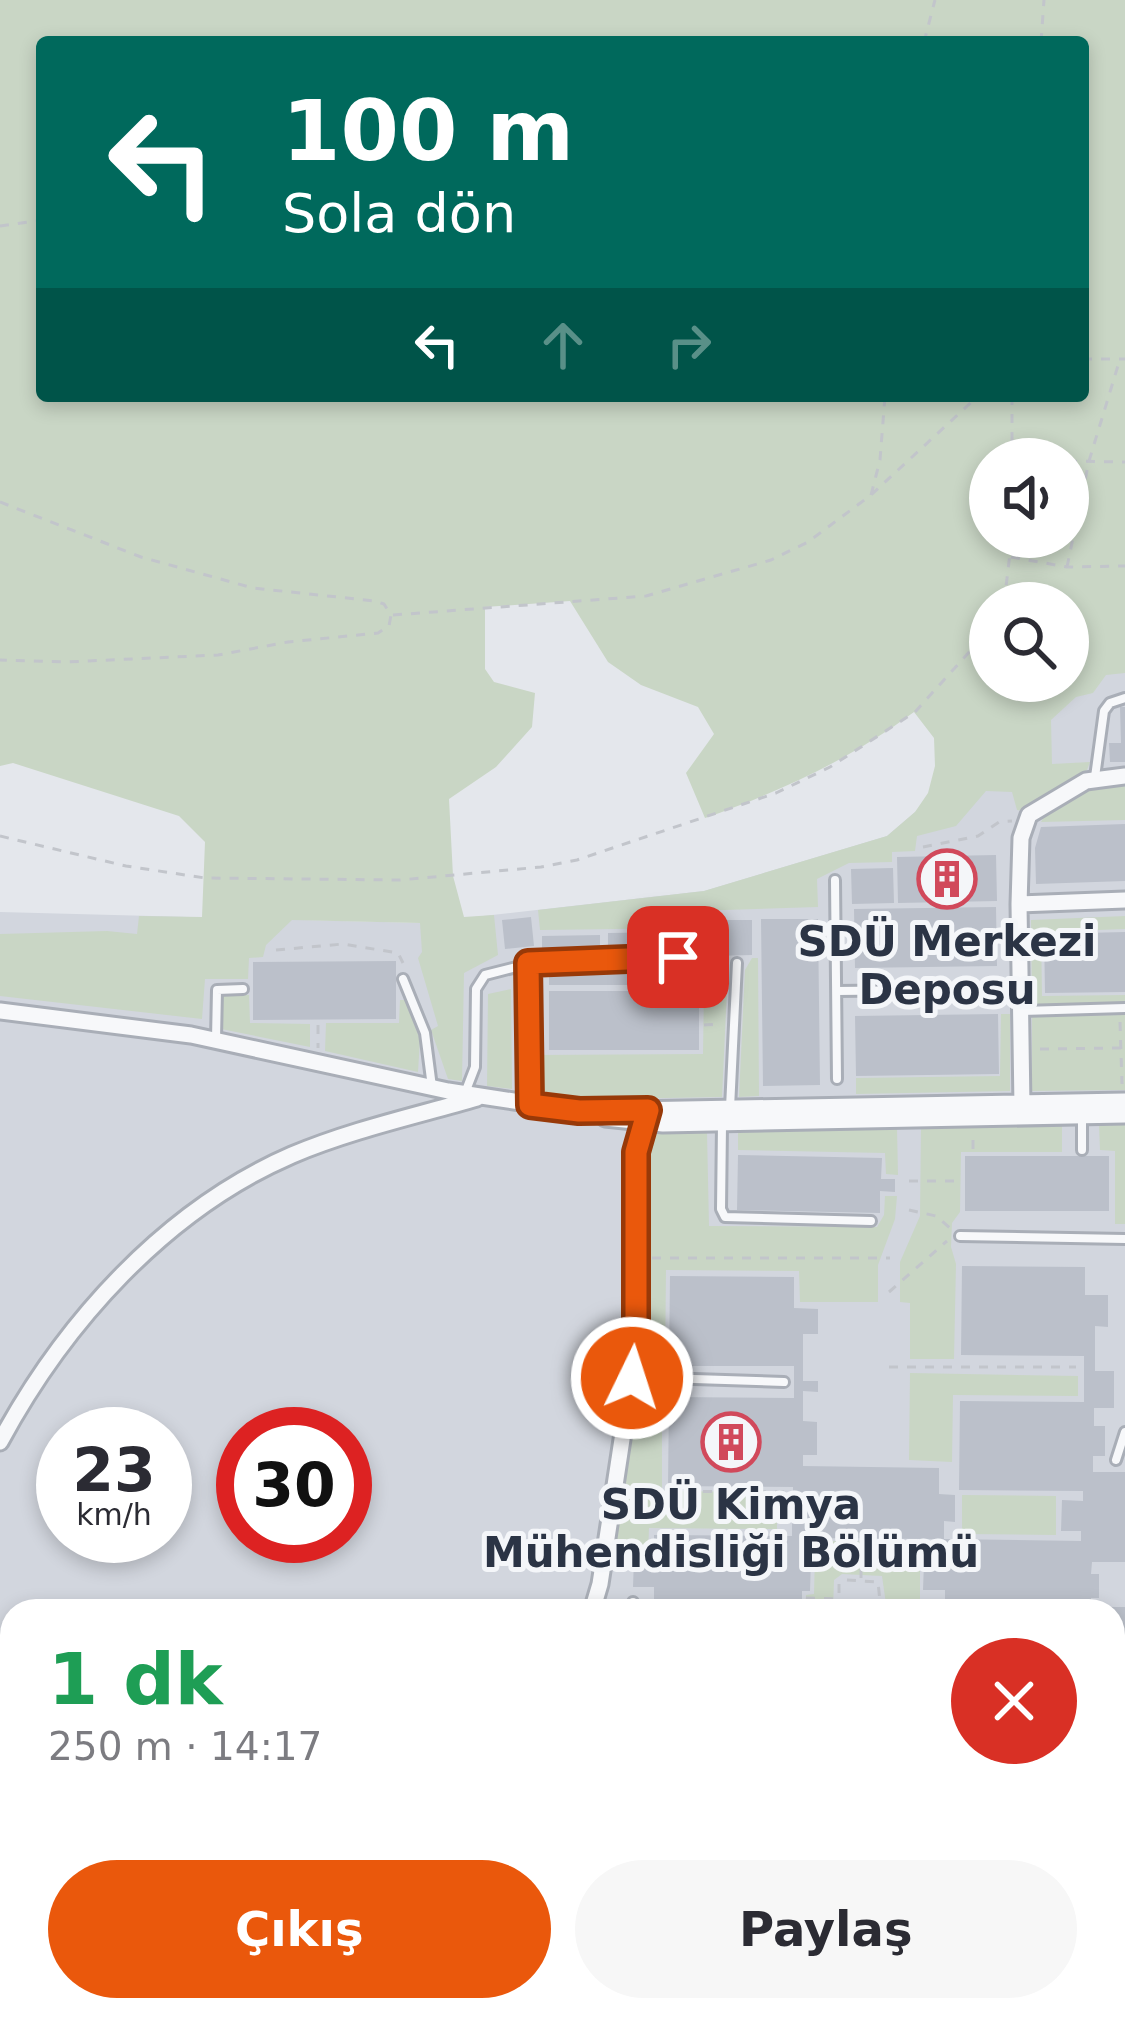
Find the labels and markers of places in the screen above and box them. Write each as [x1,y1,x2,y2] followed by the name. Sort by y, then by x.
[916,848,978,910] building icon: SDÜ Merkezi Deposu
[627,906,729,1008] pin
[798,916,1096,1014] place label: SDÜ Merkezi Deposu
[700,1411,762,1473] building icon: SDÜ Kimya Mühendisliği Bölümü
[483,1479,979,1577] place label: SDÜ Kimya Mühendisliği Bölümü

